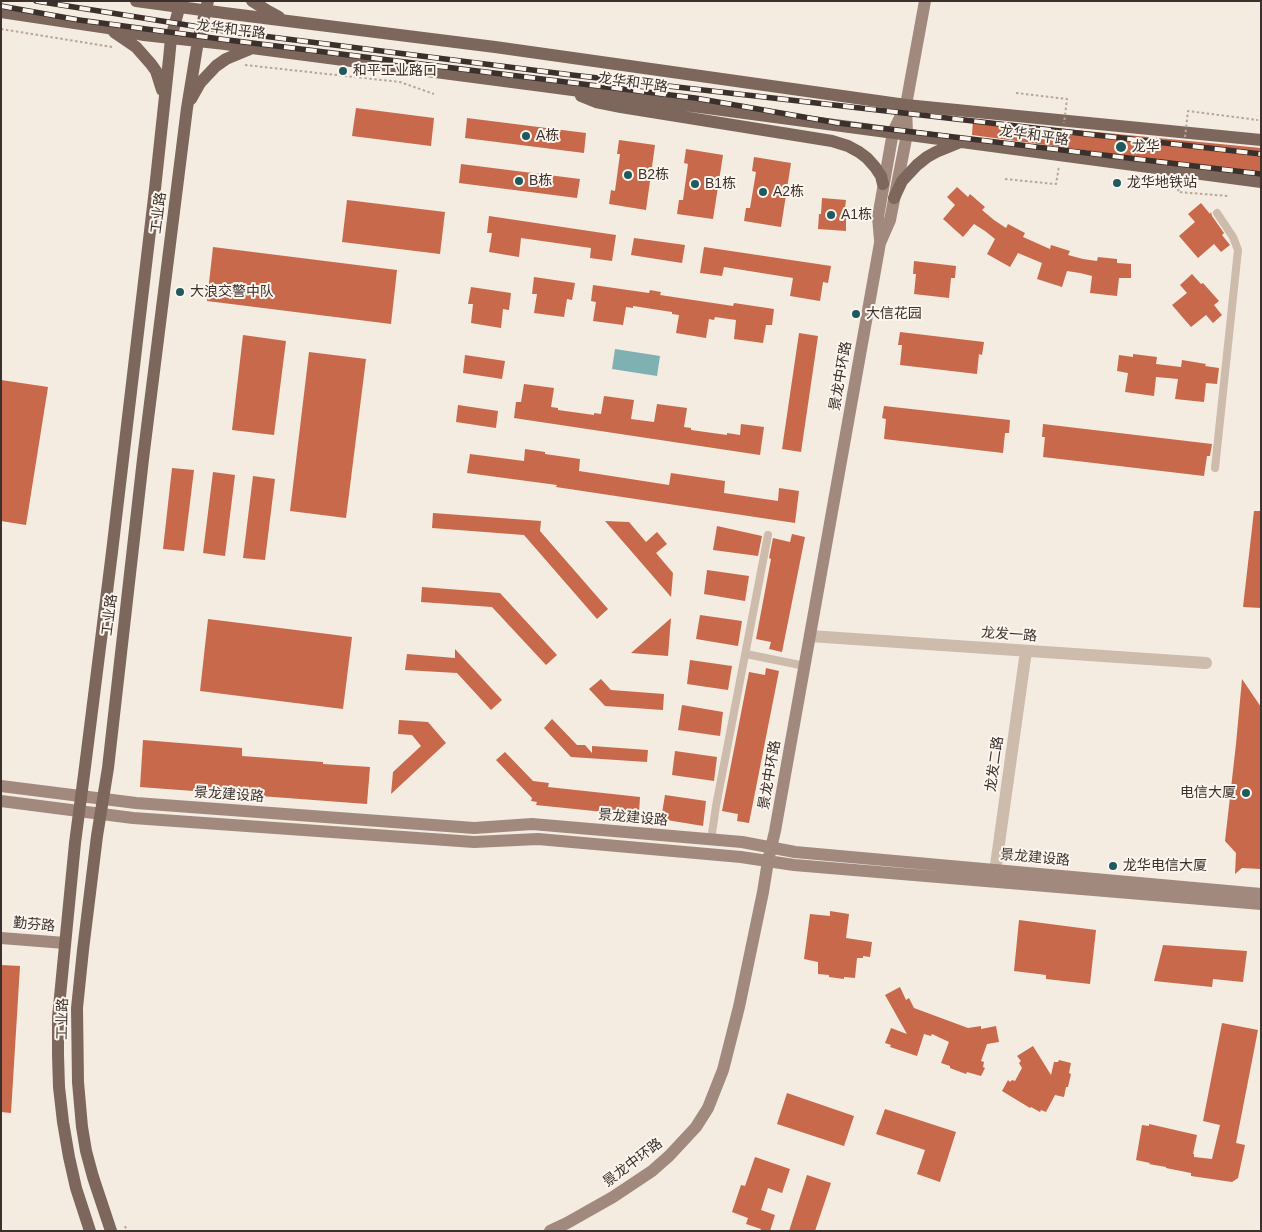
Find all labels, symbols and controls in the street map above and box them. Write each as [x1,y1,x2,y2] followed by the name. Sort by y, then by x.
[195,17,267,43] street label: 龙华和平路
[353,63,437,79] place label: 和平工业路口
[337,65,349,77] marker: 和平工业路口
[597,70,669,96] street label: 龙华和平路
[998,123,1070,149] street label: 龙华和平路
[536,128,559,144] place label: A栋
[520,130,532,142] marker: A栋
[1132,139,1160,155] place label: 龙华
[1114,140,1128,154] marker: 龙华
[638,167,669,183] place label: B2栋
[622,169,634,181] marker: B2栋
[529,173,552,189] place label: B栋
[513,175,525,187] marker: B栋
[1127,175,1197,191] place label: 龙华地铁站
[705,176,736,192] place label: B1栋
[1111,177,1123,189] marker: 龙华地铁站
[689,178,701,190] marker: B1栋
[773,184,804,200] place label: A2栋
[757,186,769,198] marker: A2栋
[148,191,170,235] street label: 工业路
[841,207,872,223] place label: A1栋
[825,209,837,221] marker: A1栋
[190,284,274,300] place label: 大浪交警中队
[174,286,186,298] marker: 大浪交警中队
[866,306,922,322] place label: 大信花园
[850,308,862,320] marker: 大信花园
[827,340,855,412] street label: 景龙中环路
[99,593,121,637] street label: 工业路
[980,625,1038,645] street label: 龙发一路
[983,735,1007,793] street label: 龙发二路
[756,739,784,811] street label: 景龙中环路
[193,784,265,806] street label: 景龙建设路
[1180,785,1236,801] place label: 电信大厦
[1240,787,1252,799] marker: 电信大厦
[597,807,669,829] street label: 景龙建设路
[999,847,1071,869] street label: 景龙建设路
[1123,858,1207,874] place label: 龙华电信大厦
[1107,860,1119,872] marker: 龙华电信大厦
[12,915,56,935] street label: 勤芬路
[54,998,72,1040] street label: 工业路
[600,1135,666,1191] street label: 景龙中环路

